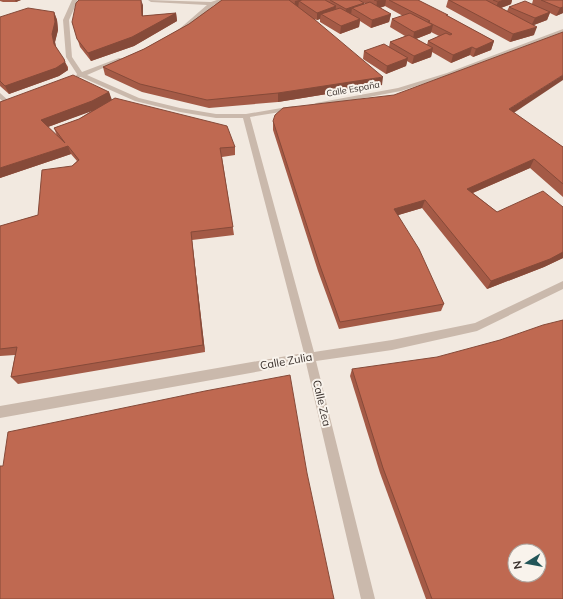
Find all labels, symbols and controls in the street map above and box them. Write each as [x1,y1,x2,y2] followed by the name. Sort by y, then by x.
[325,78,381,99] street label: Calle España
[259,350,313,372] street label: Calle Zulia
[310,379,334,427] street label: Calle Zea
[507,543,547,583] north arrow
[510,559,525,570] text: N

